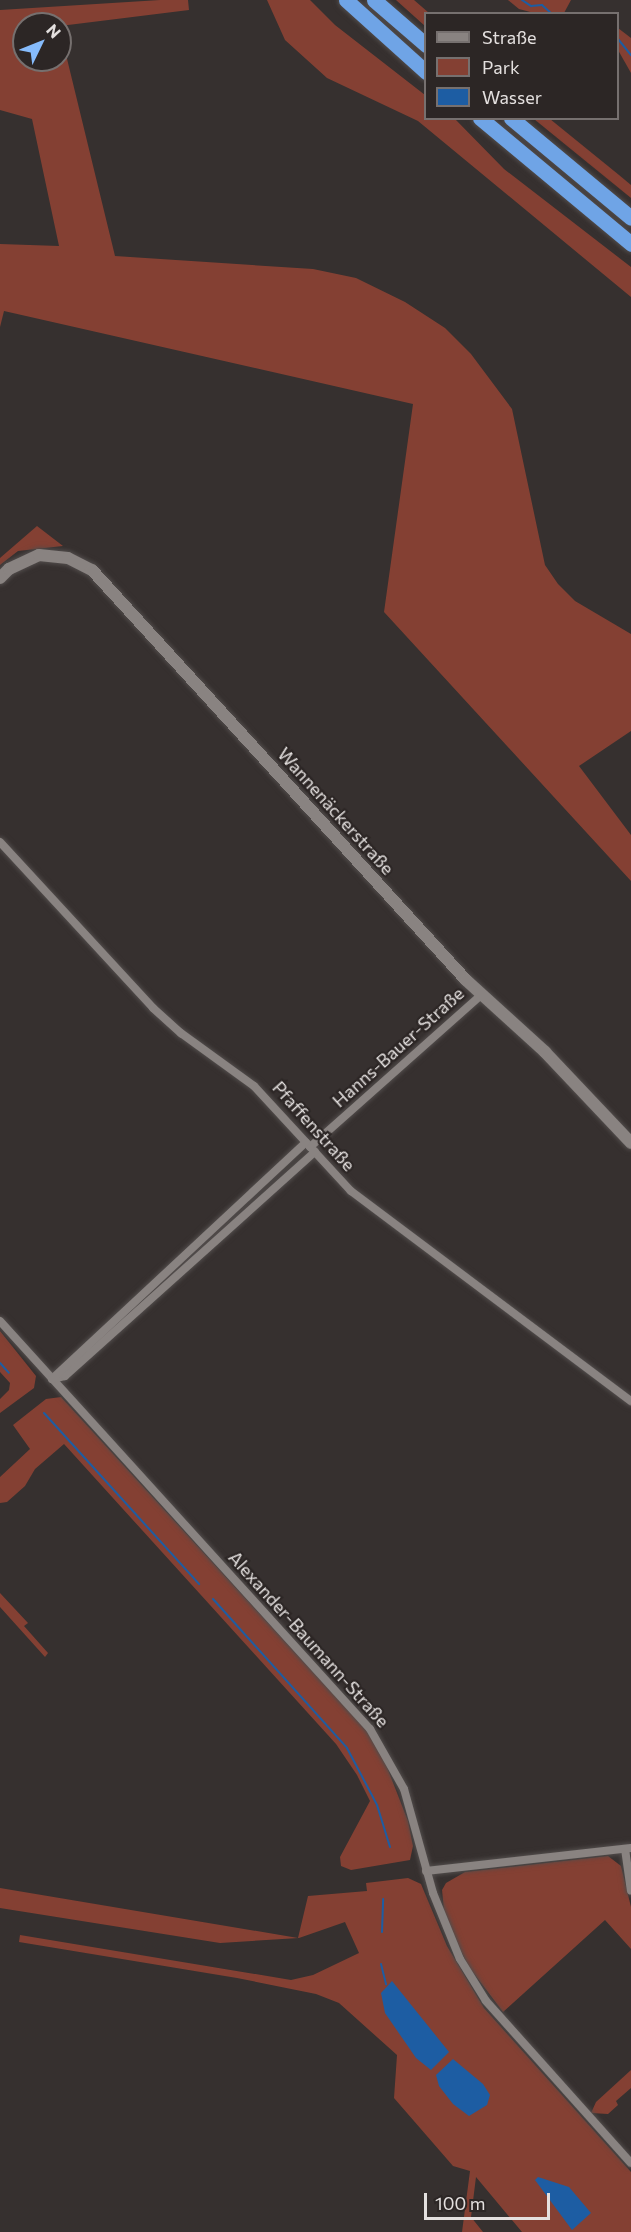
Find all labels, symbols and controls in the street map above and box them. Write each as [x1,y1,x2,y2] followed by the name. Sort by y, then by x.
[12,12,72,72] north arrow
[424,12,619,120] legend
[43,20,65,42] text: N
[482,26,537,48] text: Straße
[482,56,520,78] text: Park
[482,86,542,108] text: Wasser
[273,743,399,879] street label: Wannenäckerstraße
[328,982,468,1112] street label: Hanns-Bauer-Straße
[268,1077,360,1175] street label: Pfaffenstraße
[224,1546,394,1732] street label: Alexander-Baumann-Straße
[427,2181,553,2219] scale bar
[435,2192,485,2214] text: 100 m

